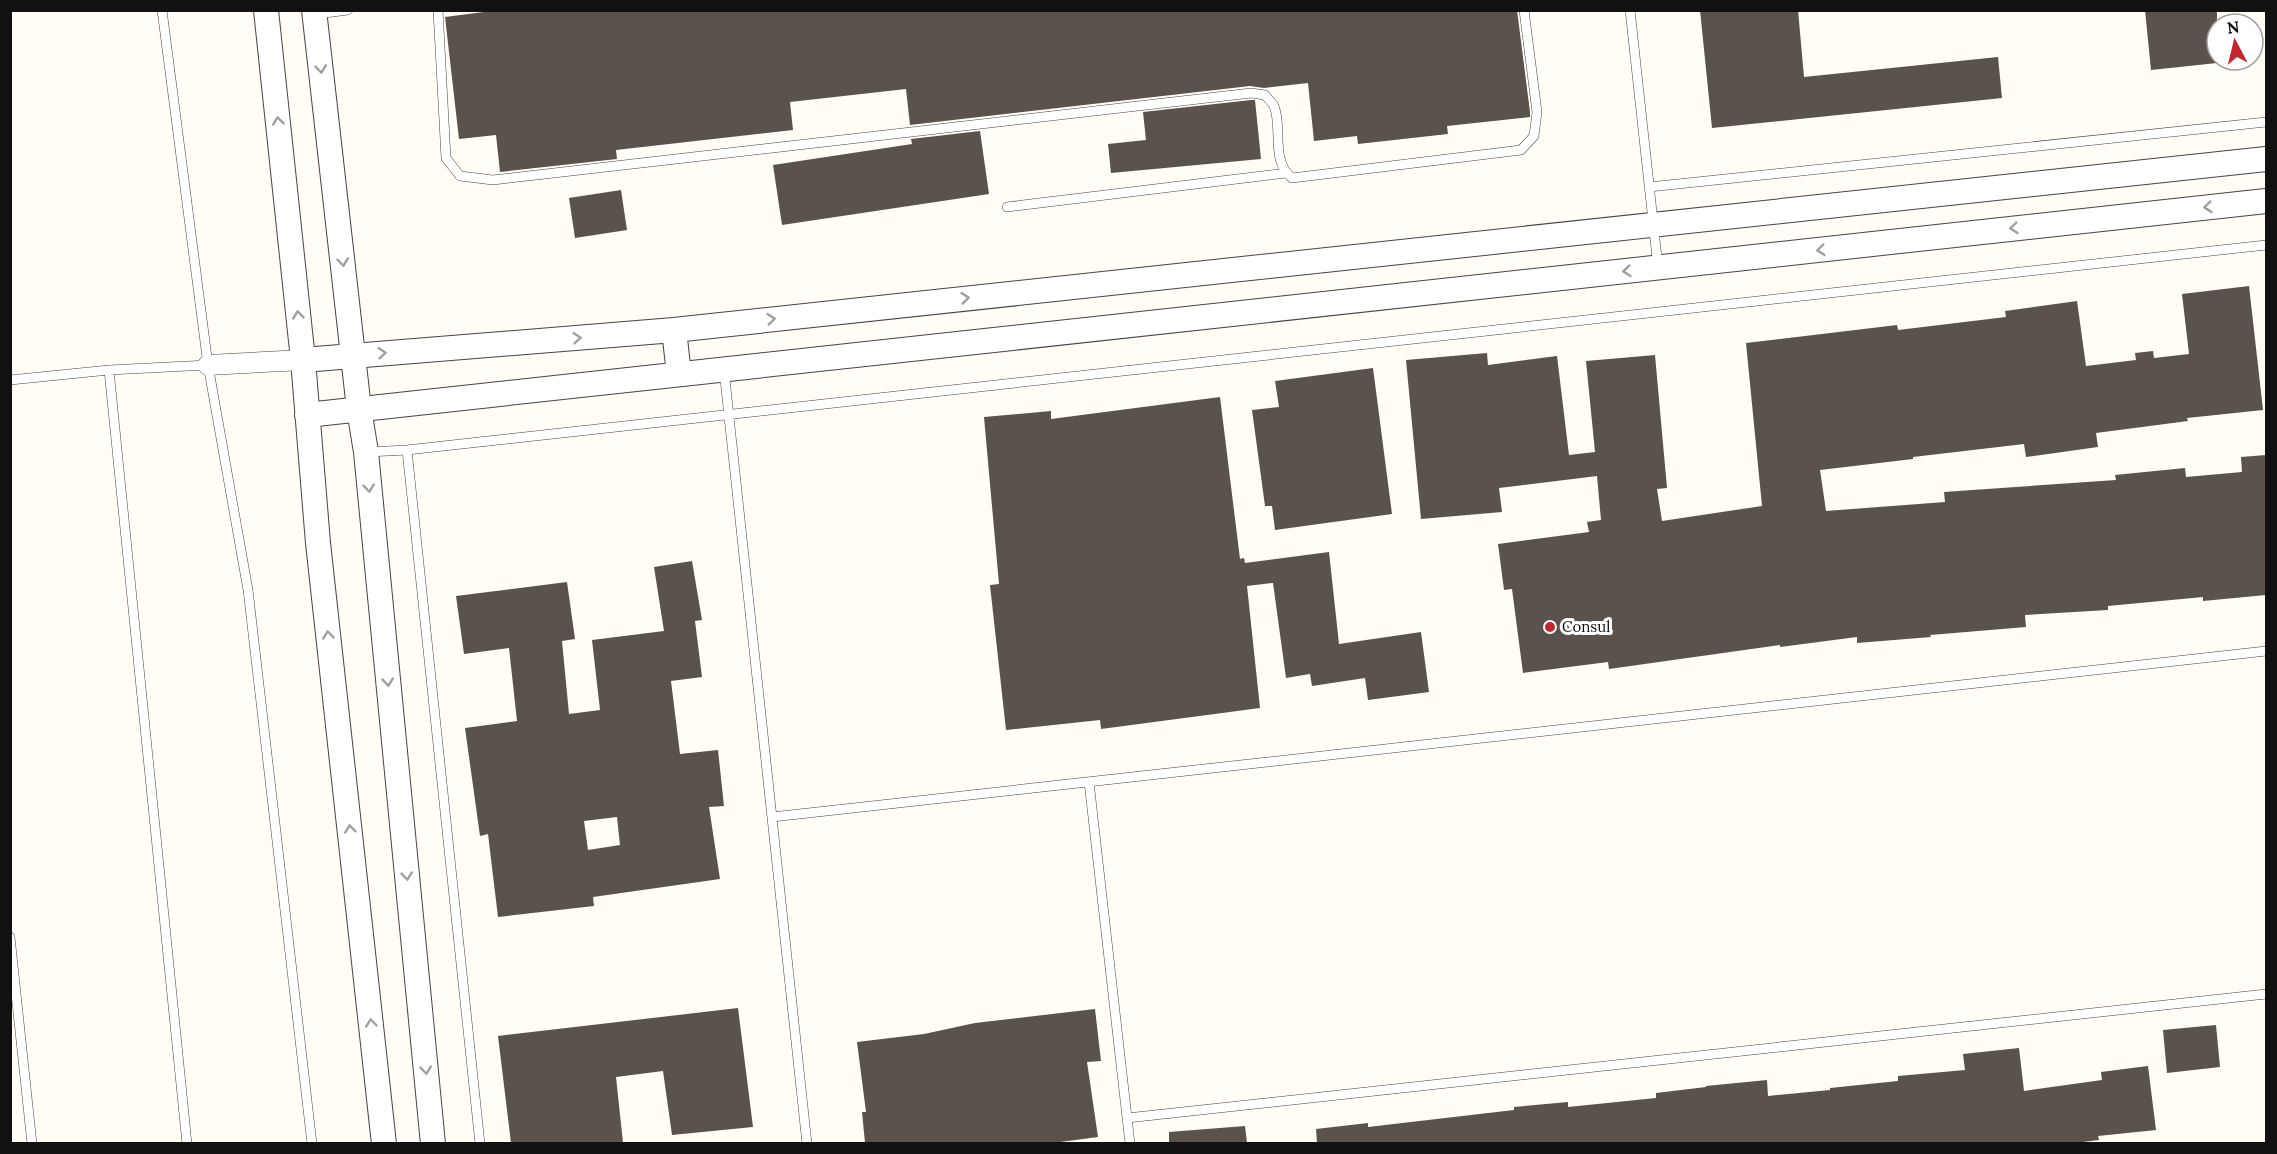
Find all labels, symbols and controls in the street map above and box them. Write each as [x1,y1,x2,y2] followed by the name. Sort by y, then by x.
[2205,12,2265,72] north arrow
[2226,16,2241,38] text: N
[314,64,327,73] one-way arrow
[272,116,285,125] one-way arrow
[2204,201,2213,213] one-way arrow
[2010,222,2019,234] one-way arrow
[1816,243,1825,255] one-way arrow
[337,258,349,267] one-way arrow
[1622,264,1631,277] one-way arrow
[960,292,969,305] one-way arrow
[292,310,305,319] one-way arrow
[766,314,775,326] one-way arrow
[572,332,581,345] one-way arrow
[378,347,387,360] one-way arrow
[362,483,375,492] one-way arrow
[1562,617,1610,636] place label: Consul
[1543,620,1557,634] marker: Consul
[322,631,335,640] one-way arrow
[381,677,394,686] one-way arrow
[344,824,356,833] one-way arrow
[400,871,413,880] one-way arrow
[365,1018,378,1027] one-way arrow
[419,1065,432,1074] one-way arrow

